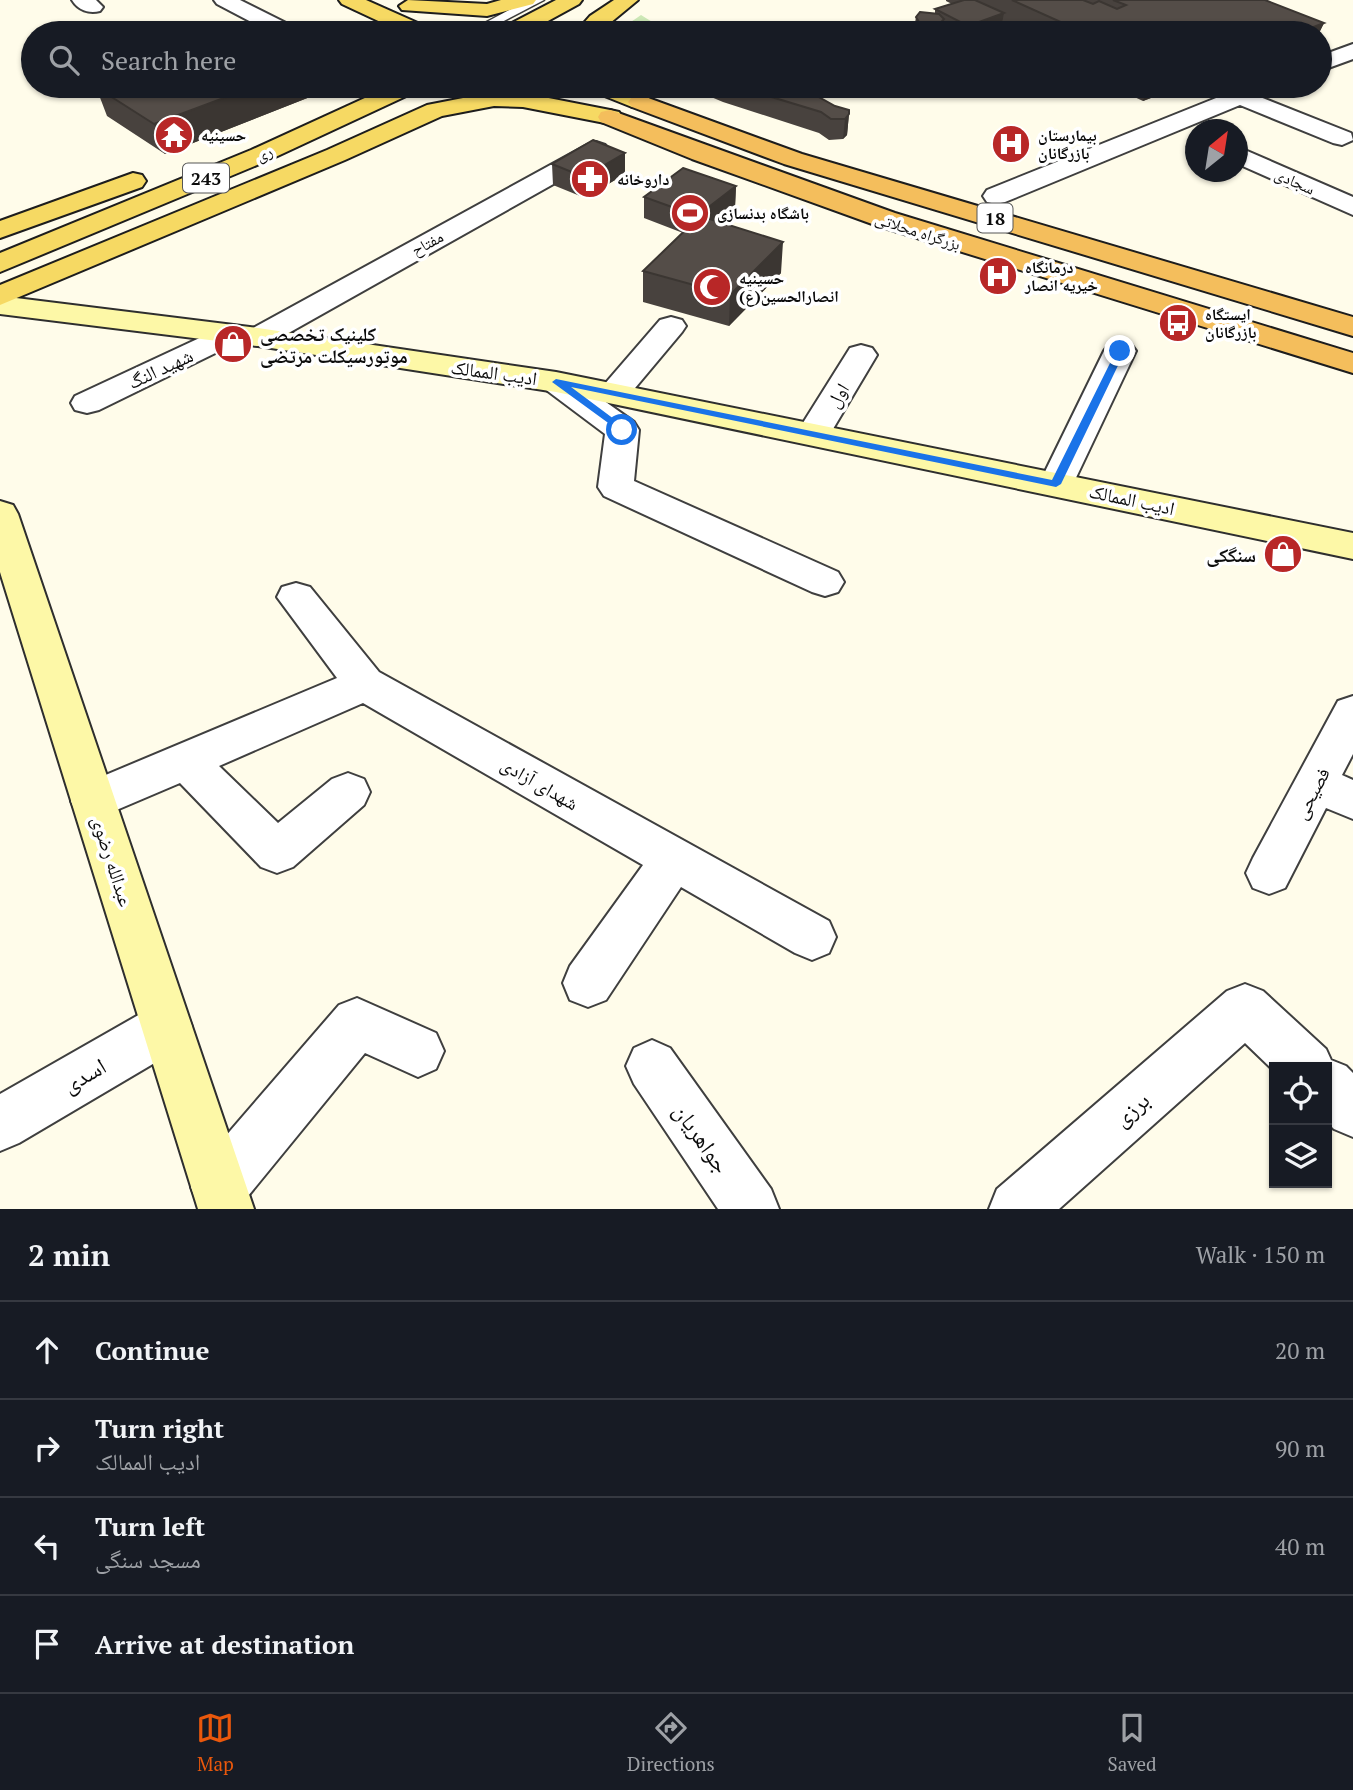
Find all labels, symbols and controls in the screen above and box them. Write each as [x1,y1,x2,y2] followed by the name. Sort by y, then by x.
[21,21,1332,98] search box
[45,41,83,79] icon: search
[101,43,236,77] text: Search here
[153,114,195,156] temple icon: حسینیه
[1185,119,1248,182] north arrow
[990,123,1032,165] hospital icon: بیمارستان بازرگانان
[201,124,246,146] place label: حسینیه
[1038,124,1097,164] place label: بیمارستان بازرگانان
[252,140,276,166] street label: ری
[569,158,611,200] pharmacy icon: داروخانه
[1271,162,1319,200] street label: سجادی
[183,163,229,192] road number: 243
[617,168,669,190] place label: داروخانه
[669,192,711,234] sports icon: باشگاه بدنسازی
[717,202,809,224] place label: باشگاه بدنسازی
[978,204,1012,232] road number: 18
[872,207,964,255] street label: بزرگراه محلاتی
[407,225,447,261] street label: مفتاح
[977,255,1019,297] hospital icon: درمانگاه خیریه انصار
[1024,256,1098,296] place label: درمانگاه خیریه انصار
[691,266,733,308] mosque icon: حسینیه انصارالحسین(ع)
[739,267,839,307] place label: حسینیه انصارالحسین(ع)
[1157,302,1199,344] bus stop icon: ایستگاه بازرگانان
[1205,303,1256,343] place label: ایستگاه بازرگانان
[260,321,408,368] place label: کلینیک تخصصی موتورسیکلت مرتضی
[212,323,254,365] shop icon: کلینیک تخصصی موتورسیکلت مرتضی
[1104,335,1135,366] route end
[123,342,197,394] street label: شهید النگ
[449,354,539,390] street label: ادیب الممالک
[820,378,854,412] street label: اول
[606,414,637,445] route start
[1087,478,1177,520] street label: ادیب الممالک
[1262,533,1304,575] shop icon: سنگکی
[1206,542,1256,567] place label: سنگکی
[497,751,583,815] street label: شهدای آزادی
[1287,763,1335,823] street label: فصیحی
[87,813,139,910] street label: عبدالله رضوی
[56,1050,112,1100] street label: اسدی
[1269,1062,1332,1188] map controls
[1269,1062,1332,1125] button: locate
[1106,1085,1156,1133] street label: برزی
[667,1097,737,1179] street label: جواهریان
[1269,1125,1332,1188] button: layers
[28,1235,110,1275] text: 2 min
[1196,1239,1325,1270] text: Walk · 150 m
[28,1331,66,1369] icon: ahead
[95,1333,209,1367] text: Continue
[1275,1335,1325,1366] text: 20 m
[95,1411,224,1445] text: Turn right
[28,1429,66,1467] icon: right
[1275,1433,1325,1464] text: 90 m
[95,1446,200,1477] text: ادیب الممالک
[95,1509,205,1543] text: Turn left
[28,1527,66,1565] icon: left
[1275,1531,1325,1562] text: 40 m
[95,1544,201,1575] text: مسجد سنگی
[28,1625,66,1663] icon: arrive
[95,1627,354,1661] text: Arrive at destination
[196,1709,234,1776] tab: Map
[627,1709,715,1776] tab: Directions
[1107,1709,1157,1776] tab: Saved

